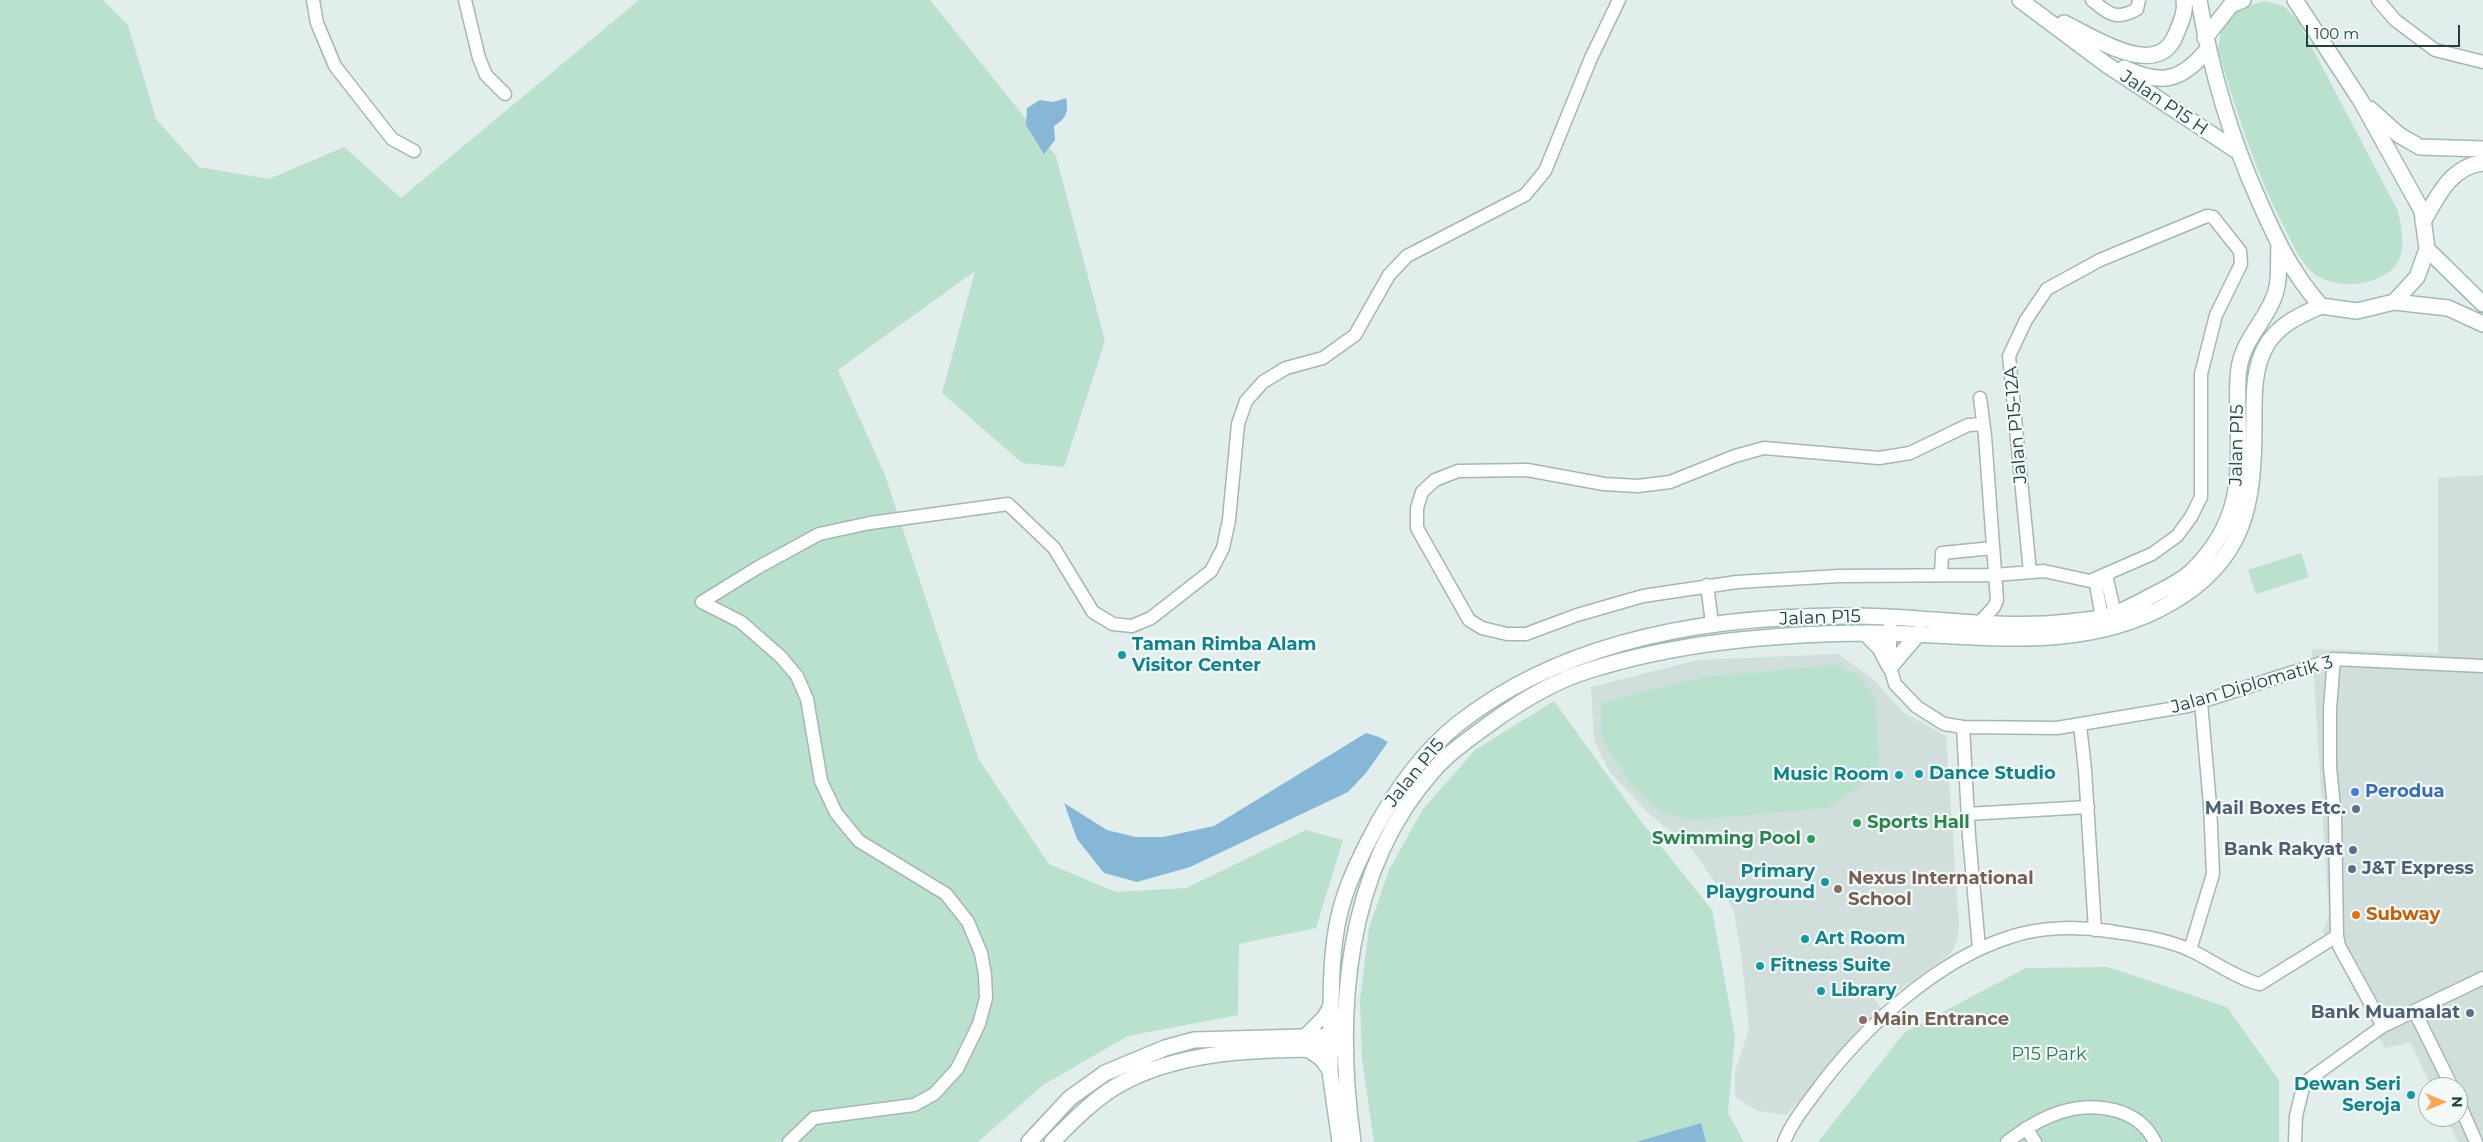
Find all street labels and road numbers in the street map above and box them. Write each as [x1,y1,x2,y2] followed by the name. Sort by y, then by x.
[2116,66,2212,140] street label: Jalan P15 H
[2000,365,2032,485] street label: Jalan P15-12A
[2225,404,2249,486] street label: Jalan P15
[1779,606,1861,630] street label: Jalan P15
[2169,652,2335,718] street label: Jalan Diplomatik 3
[1381,734,1449,812] street label: Jalan P15

